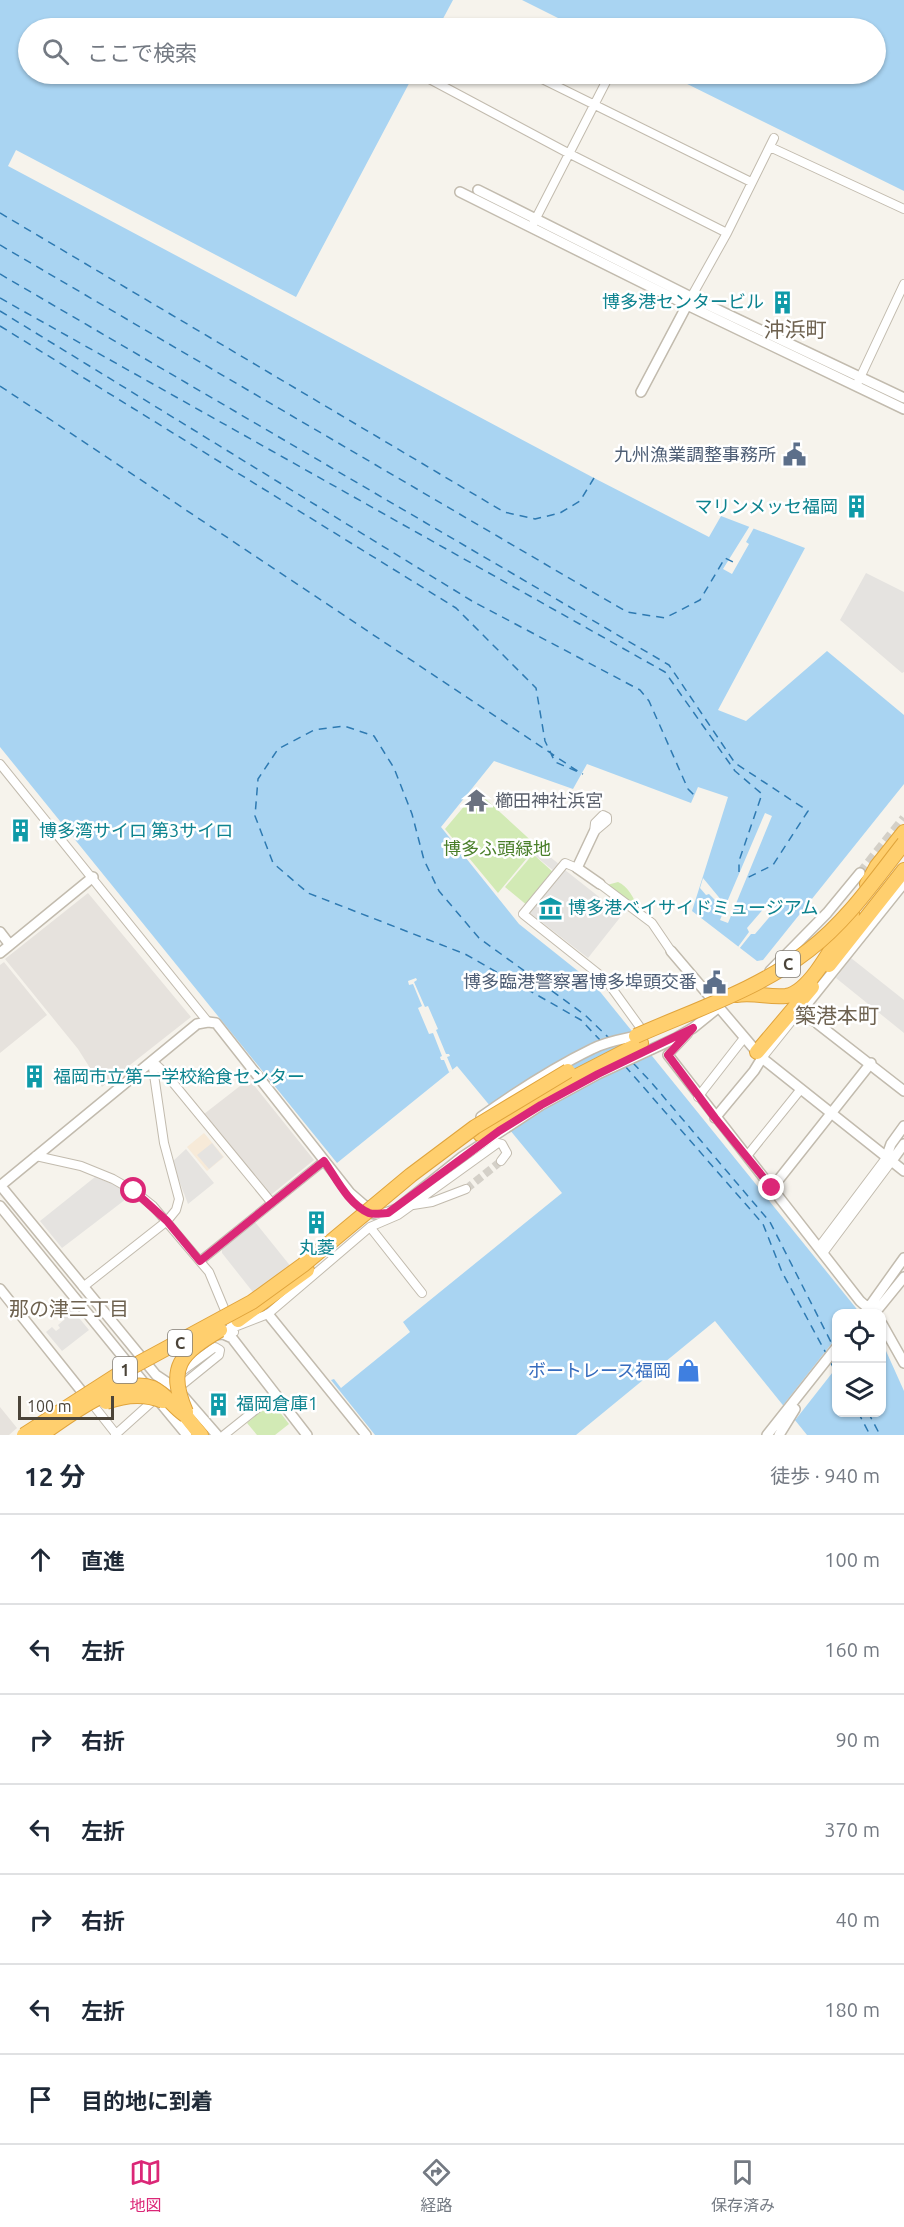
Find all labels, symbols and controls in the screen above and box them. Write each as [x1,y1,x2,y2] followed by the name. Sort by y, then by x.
[18,18,886,84] search box
[39,35,72,68] icon: search
[87,40,197,65] text: ここで検索
[769,289,795,315] building icon: 博多港センタービル
[602,291,764,311] place label: 博多港センタービル
[764,317,827,341] district label: 沖浜町
[781,442,807,468] public building icon: 九州漁業調整事務所
[614,444,776,464] place label: 九州漁業調整事務所
[843,494,869,520] building icon: マリンメッセ福岡
[695,496,838,516] place label: マリンメッセ福岡
[464,788,490,814] temple icon: 櫛田神社浜宮
[495,790,603,810] place label: 櫛田神社浜宮
[8,818,34,844] building icon: 博多湾サイロ 第3サイロ
[39,820,233,840] place label: 博多湾サイロ 第3サイロ
[443,838,551,858] park label: 博多ふ頭緑地
[537,895,563,921] museum icon: 博多港ベイサイドミュージアム
[568,897,818,917] place label: 博多港ベイサイドミュージアム
[776,951,800,977] road number: C
[702,969,728,995] public building icon: 博多臨港警察署博多埠頭交番
[463,971,697,991] place label: 博多臨港警察署博多埠頭交番
[795,1003,879,1027] district label: 築港本町
[22,1064,48,1090] building icon: 福岡市立第一学校給食センター
[53,1066,305,1086] place label: 福岡市立第一学校給食センター
[758,1174,784,1200] route end
[120,1177,146,1203] route start
[304,1209,330,1235] building icon: 丸菱
[299,1237,335,1257] place label: 丸菱
[9,1297,129,1320] district label: 那の津三丁目
[832,1309,886,1417] map controls
[832,1309,886,1363] button: locate
[168,1330,192,1356] road number: C
[113,1357,137,1383] road number: 1
[676,1358,702,1384] shop icon: ボートレース福岡
[528,1360,671,1380] place label: ボートレース福岡
[832,1363,886,1417] button: layers
[205,1391,231,1417] building icon: 福岡倉庫1
[18,1393,114,1420] scale bar
[236,1393,318,1413] place label: 福岡倉庫1
[27,1397,72,1415] text: 100 m
[24,1462,86,1491] text: 12 分
[770,1464,880,1487] text: 徒歩 · 940 m
[24,1543,57,1576] icon: ahead
[81,1548,125,1573] text: 直進
[824,1548,880,1571] text: 100 m
[24,1633,57,1666] icon: left
[81,1638,125,1663] text: 左折
[824,1638,880,1661] text: 160 m
[24,1723,57,1756] icon: right
[81,1728,125,1753] text: 右折
[836,1728,880,1751] text: 90 m
[24,1813,57,1846] icon: left
[81,1818,125,1843] text: 左折
[824,1818,880,1841] text: 370 m
[24,1903,57,1936] icon: right
[81,1908,125,1933] text: 右折
[836,1908,880,1931] text: 40 m
[24,1993,57,2026] icon: left
[81,1998,125,2023] text: 左折
[824,1998,880,2021] text: 180 m
[24,2083,57,2116] icon: arrive
[81,2088,213,2113] text: 目的地に到着
[129,2156,162,2216] tab: 地図
[420,2156,453,2216] tab: 経路
[711,2156,775,2216] tab: 保存済み

